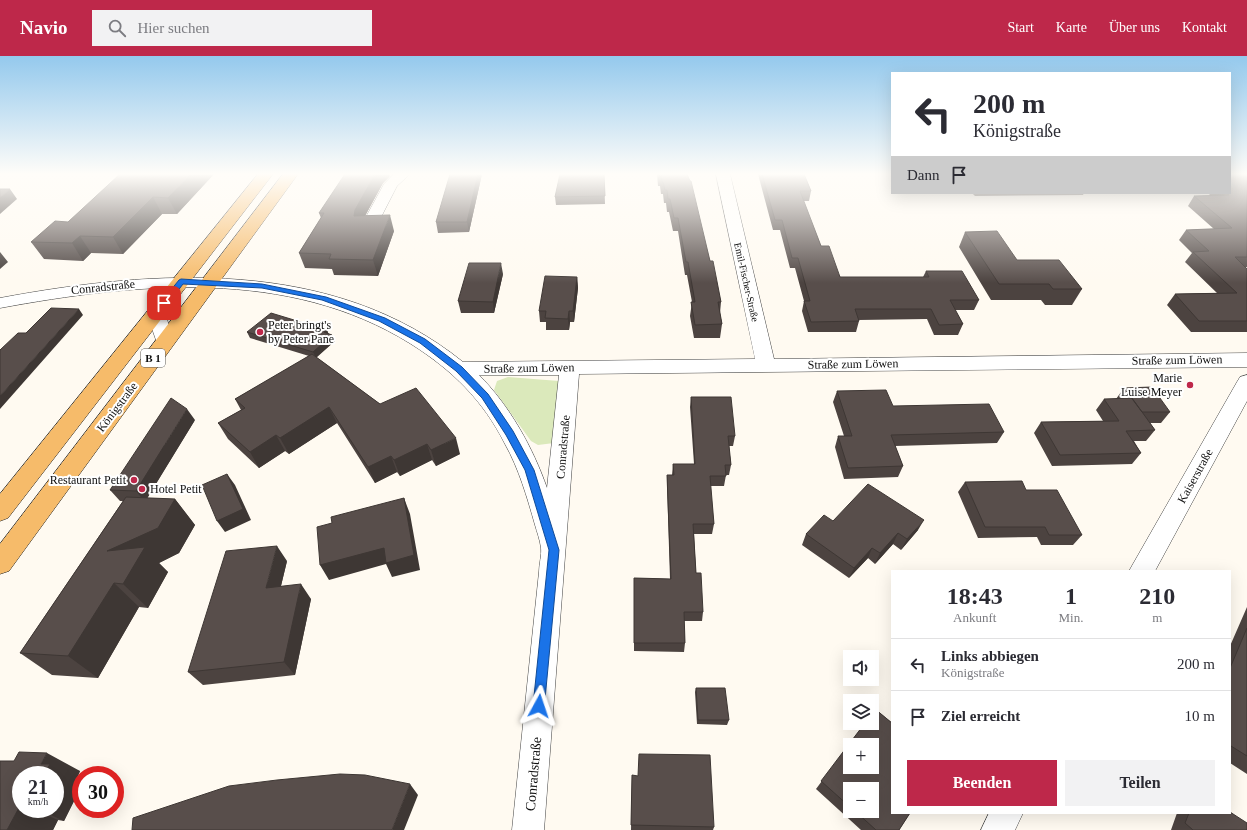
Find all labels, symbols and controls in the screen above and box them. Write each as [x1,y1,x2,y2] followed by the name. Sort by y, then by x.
[92,10,372,46] search box
[20,17,68,38] text: Navio
[106,17,128,39] icon: search
[138,20,210,36] text: Hier suchen
[1007,20,1034,35] text: Start
[1056,20,1087,35] text: Karte
[1109,20,1160,35] text: Über uns
[1182,20,1227,35] text: Kontakt
[907,88,959,140] icon: left
[973,88,1045,119] text: 200 m
[973,121,1061,141] text: Königstraße
[948,164,970,186] icon: arrive
[907,167,940,183] text: Dann
[732,241,761,323] street label: Emil-Fischer-Straße
[70,277,136,297] street label: Conradstraße
[147,286,181,320] pin
[153,292,175,314] icon: arrive
[268,318,334,346] place label: Peter bringt's by Peter Pane
[255,327,265,337] marker: Peter bringt's by Peter Pane
[141,349,165,367] road number: B 1
[1132,352,1222,368] street label: Straße zum Löwen
[808,356,898,372] street label: Straße zum Löwen
[484,360,574,376] street label: Straße zum Löwen
[1121,371,1182,399] place label: Marie Luise Meyer
[94,379,140,435] street label: Königstraße
[1185,380,1195,390] marker: Marie Luise Meyer
[553,415,573,479] street label: Conradstraße
[1174,446,1216,506] street label: Kaiserstraße
[50,473,127,487] place label: Restaurant Petit
[129,475,139,485] marker: Restaurant Petit
[150,482,202,496] place label: Hotel Petit
[137,484,147,494] marker: Hotel Petit
[947,583,1003,609] text: 18:43
[1065,583,1077,609] text: 1
[1139,583,1175,609] text: 210
[953,610,996,625] text: Ankunft
[1059,610,1083,625] text: Min.
[1152,610,1162,625] text: m
[941,648,1039,664] text: Links abbiegen
[843,650,879,818] map controls
[843,650,879,686] button: sound
[907,654,929,676] icon: left
[1177,656,1215,672] text: 200 m
[941,665,1005,680] text: Königstraße
[518,685,560,727] position arrow
[843,694,879,730] button: layers
[907,706,929,728] icon: arrive
[941,708,1020,724] text: Ziel erreicht
[1185,708,1215,724] text: 10 m
[523,736,544,812] street label: Conradstraße
[843,738,879,774] button: +
[907,760,1057,806] button: Beenden
[1065,760,1215,806] button: Teilen
[72,766,124,818] speed limit sign: 30
[28,776,48,798] text: 21
[843,782,879,818] button: −
[28,796,48,807] text: km/h

